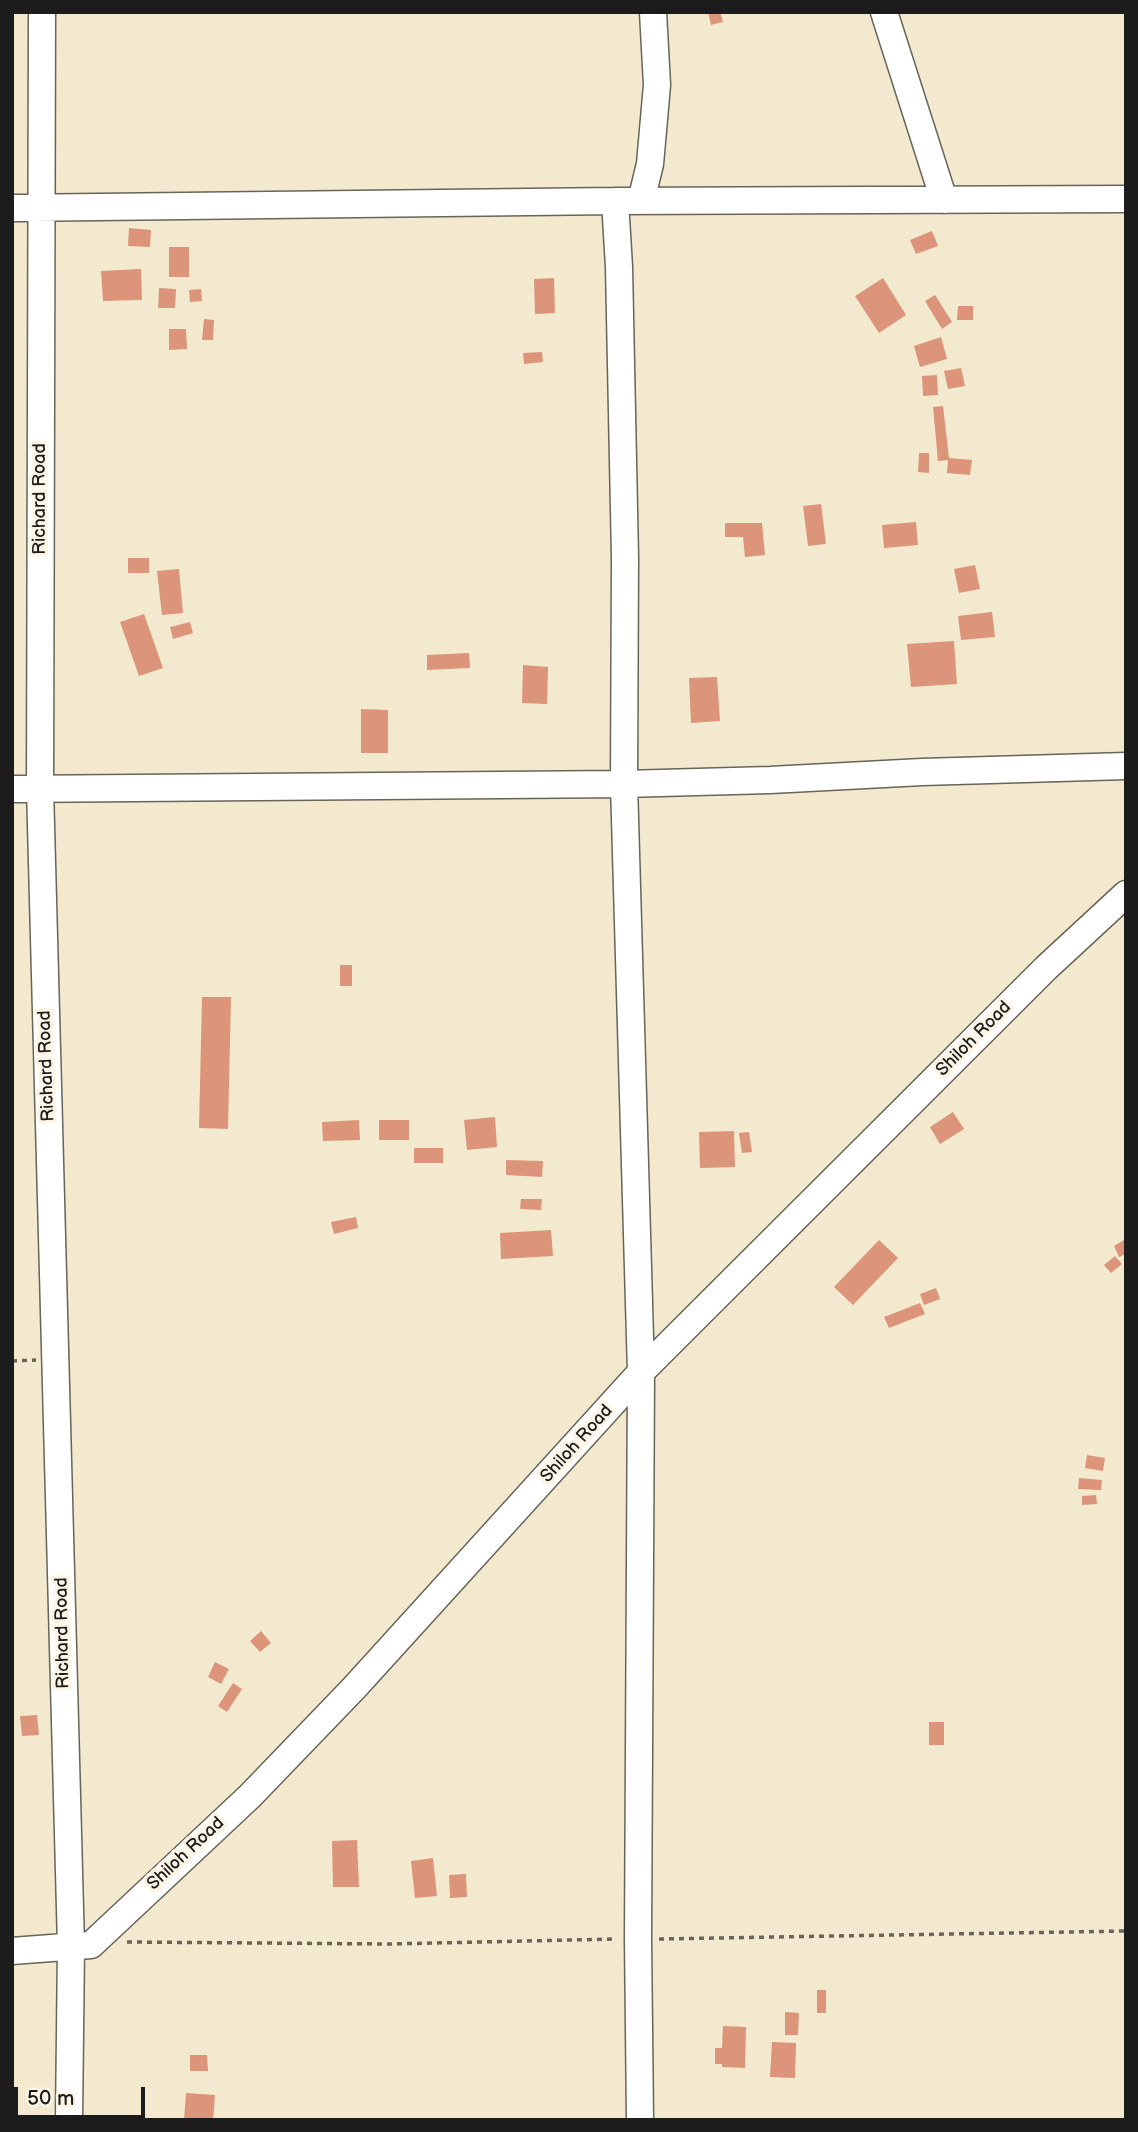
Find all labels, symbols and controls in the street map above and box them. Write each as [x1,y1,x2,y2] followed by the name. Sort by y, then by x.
[29,443,51,555] street label: Richard Road
[932,997,1016,1081] street label: Shiloh Road
[34,1010,60,1122] street label: Richard Road
[536,1401,618,1487] street label: Shiloh Road
[51,1577,75,1689] street label: Richard Road
[143,1813,229,1895] street label: Shiloh Road
[18,2072,149,2116] scale bar
[27,2086,74,2111] text: 50 m

